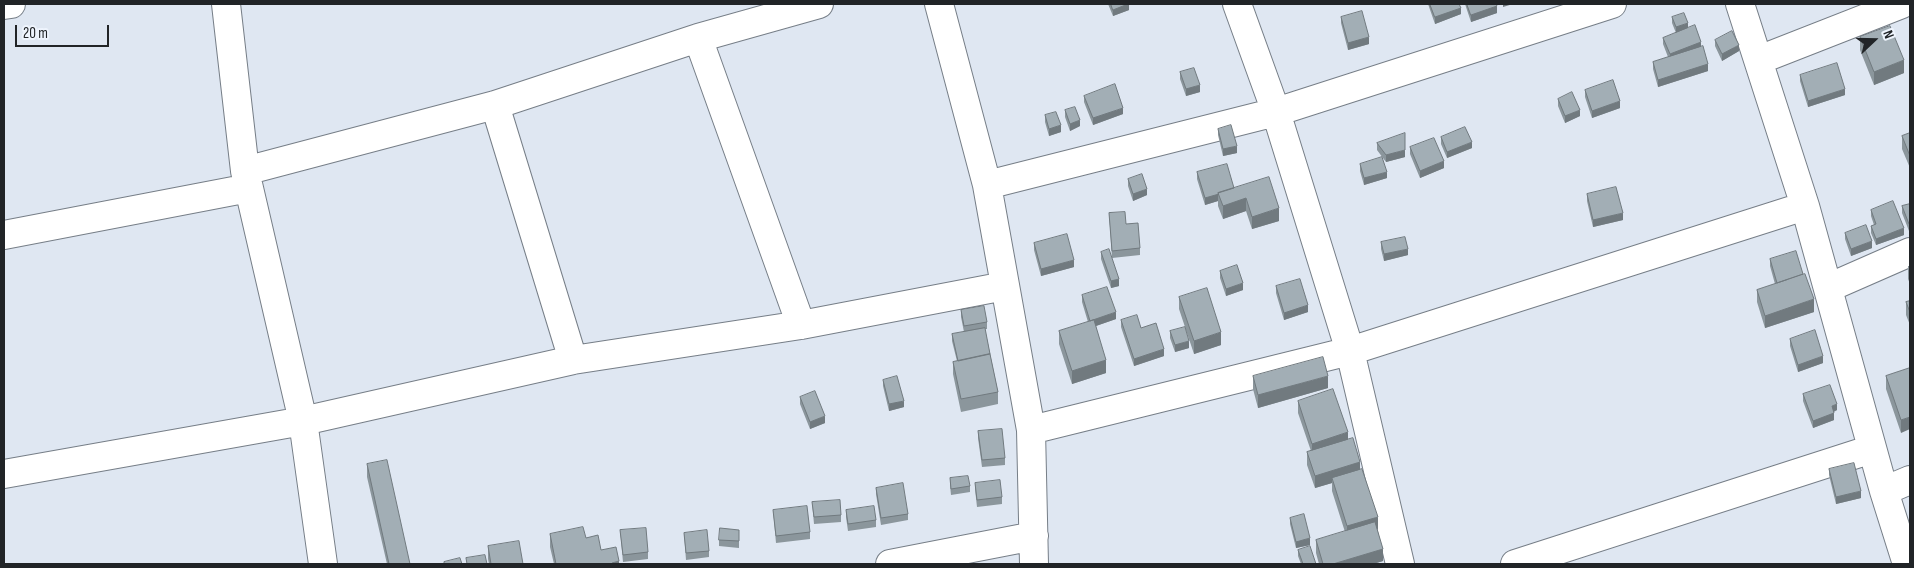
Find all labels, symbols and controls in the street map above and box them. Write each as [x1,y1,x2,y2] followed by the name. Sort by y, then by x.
[18,15,111,47] scale bar
[1849,15,1899,65] north arrow
[23,24,48,43] text: 20 m
[1879,28,1898,41] text: N

